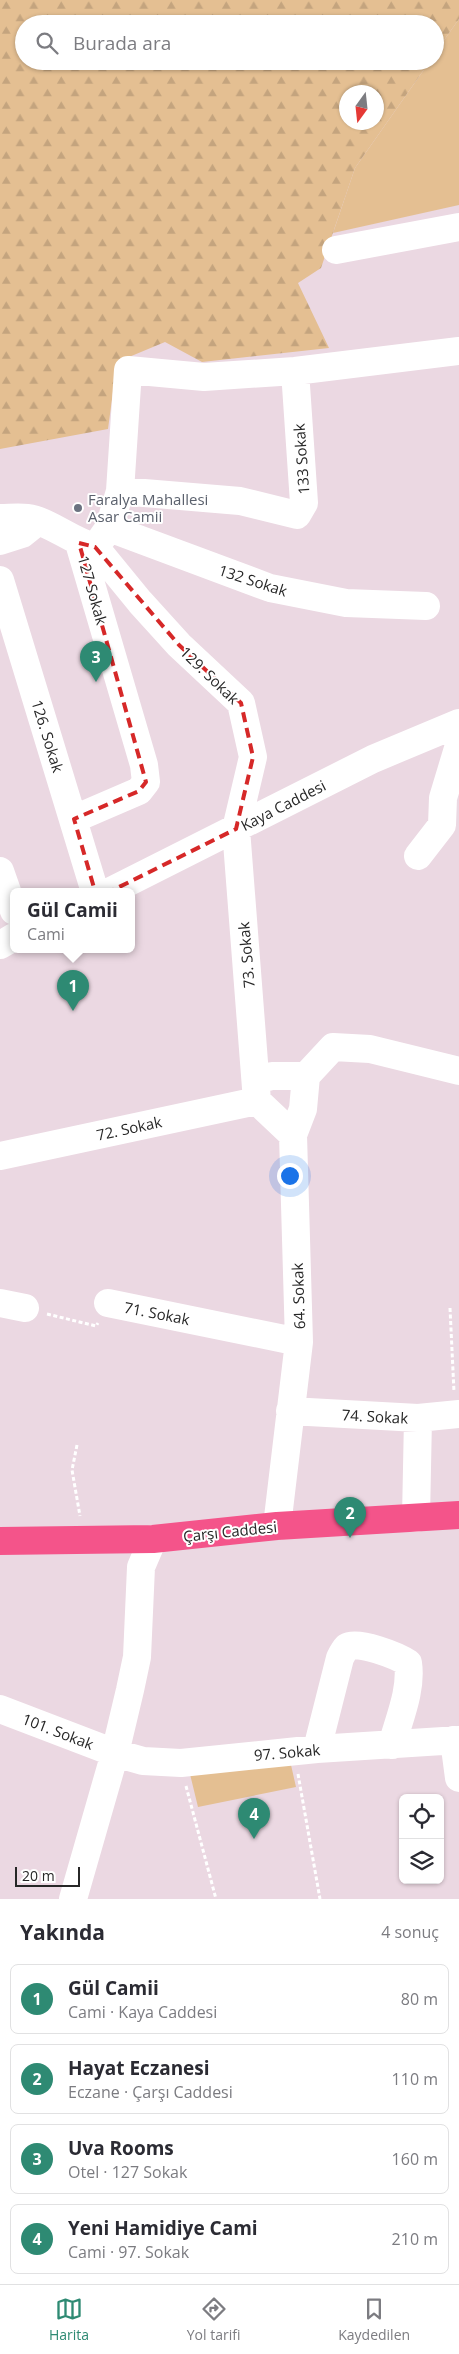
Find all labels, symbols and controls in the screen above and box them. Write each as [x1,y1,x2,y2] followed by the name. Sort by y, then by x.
[15,15,444,70] search box
[33,29,61,57] icon: search
[73,30,171,56] text: Burada ara
[339,85,384,130] north arrow
[289,423,313,495] street label: 133 Sokak
[88,489,208,526] place label: Faralya Mahallesi Asar Camii
[72,502,84,514] marker: Faralya Mahallesi Asar Camii
[74,553,112,627] street label: 127 Sokak
[216,560,290,601] street label: 132 Sokak
[80,641,112,682] pin: 3
[176,642,244,708] street label: 129. Sokak
[27,697,69,775] street label: 126. Sokak
[237,775,329,835] street label: Kaya Caddesi
[10,888,135,953] popup
[27,897,118,923] text: Gül Camii
[233,921,259,989] street label: 73. Sokak
[27,923,65,945] text: Cami
[57,970,89,1011] pin: 1
[94,1111,164,1145] street label: 72. Sokak
[277,1163,303,1189] your location
[287,1262,309,1330] street label: 64. Sokak
[123,1297,192,1329] street label: 71. Sokak
[341,1404,409,1428] street label: 74. Sokak
[334,1497,366,1538] pin: 2
[182,1516,278,1546] street label: Çarşı Caddesi
[19,1708,97,1754] street label: 101. Sokak
[253,1739,321,1765] street label: 97. Sokak
[399,1794,444,1884] map controls
[399,1794,444,1839] button: locate
[238,1798,270,1839] pin: 4
[399,1839,444,1884] button: layers
[15,1864,80,1887] scale bar
[22,1866,55,1885] text: 20 m
[20,1918,105,1946] text: Yakında
[381,1921,439,1943] text: 4 sonuç
[68,1975,159,2001] text: Gül Camii
[32,1988,42,2010] text: 1
[401,1988,438,2010] text: 80 m
[68,2001,217,2023] text: Cami · Kaya Caddesi
[68,2055,210,2081] text: Hayat Eczanesi
[32,2068,42,2090] text: 2
[392,2068,438,2090] text: 110 m
[68,2081,233,2103] text: Eczane · Çarşı Caddesi
[68,2135,174,2161] text: Uva Rooms
[32,2148,42,2170] text: 3
[392,2148,438,2170] text: 160 m
[68,2161,187,2183] text: Otel · 127 Sokak
[68,2215,258,2241] text: Yeni Hamidiye Cami
[32,2228,42,2250] text: 4
[392,2228,438,2250] text: 210 m
[68,2241,189,2263] text: Cami · 97. Sokak
[49,2295,89,2344] tab: Harita
[187,2295,240,2344] tab: Yol tarifi
[338,2295,410,2344] tab: Kaydedilen

